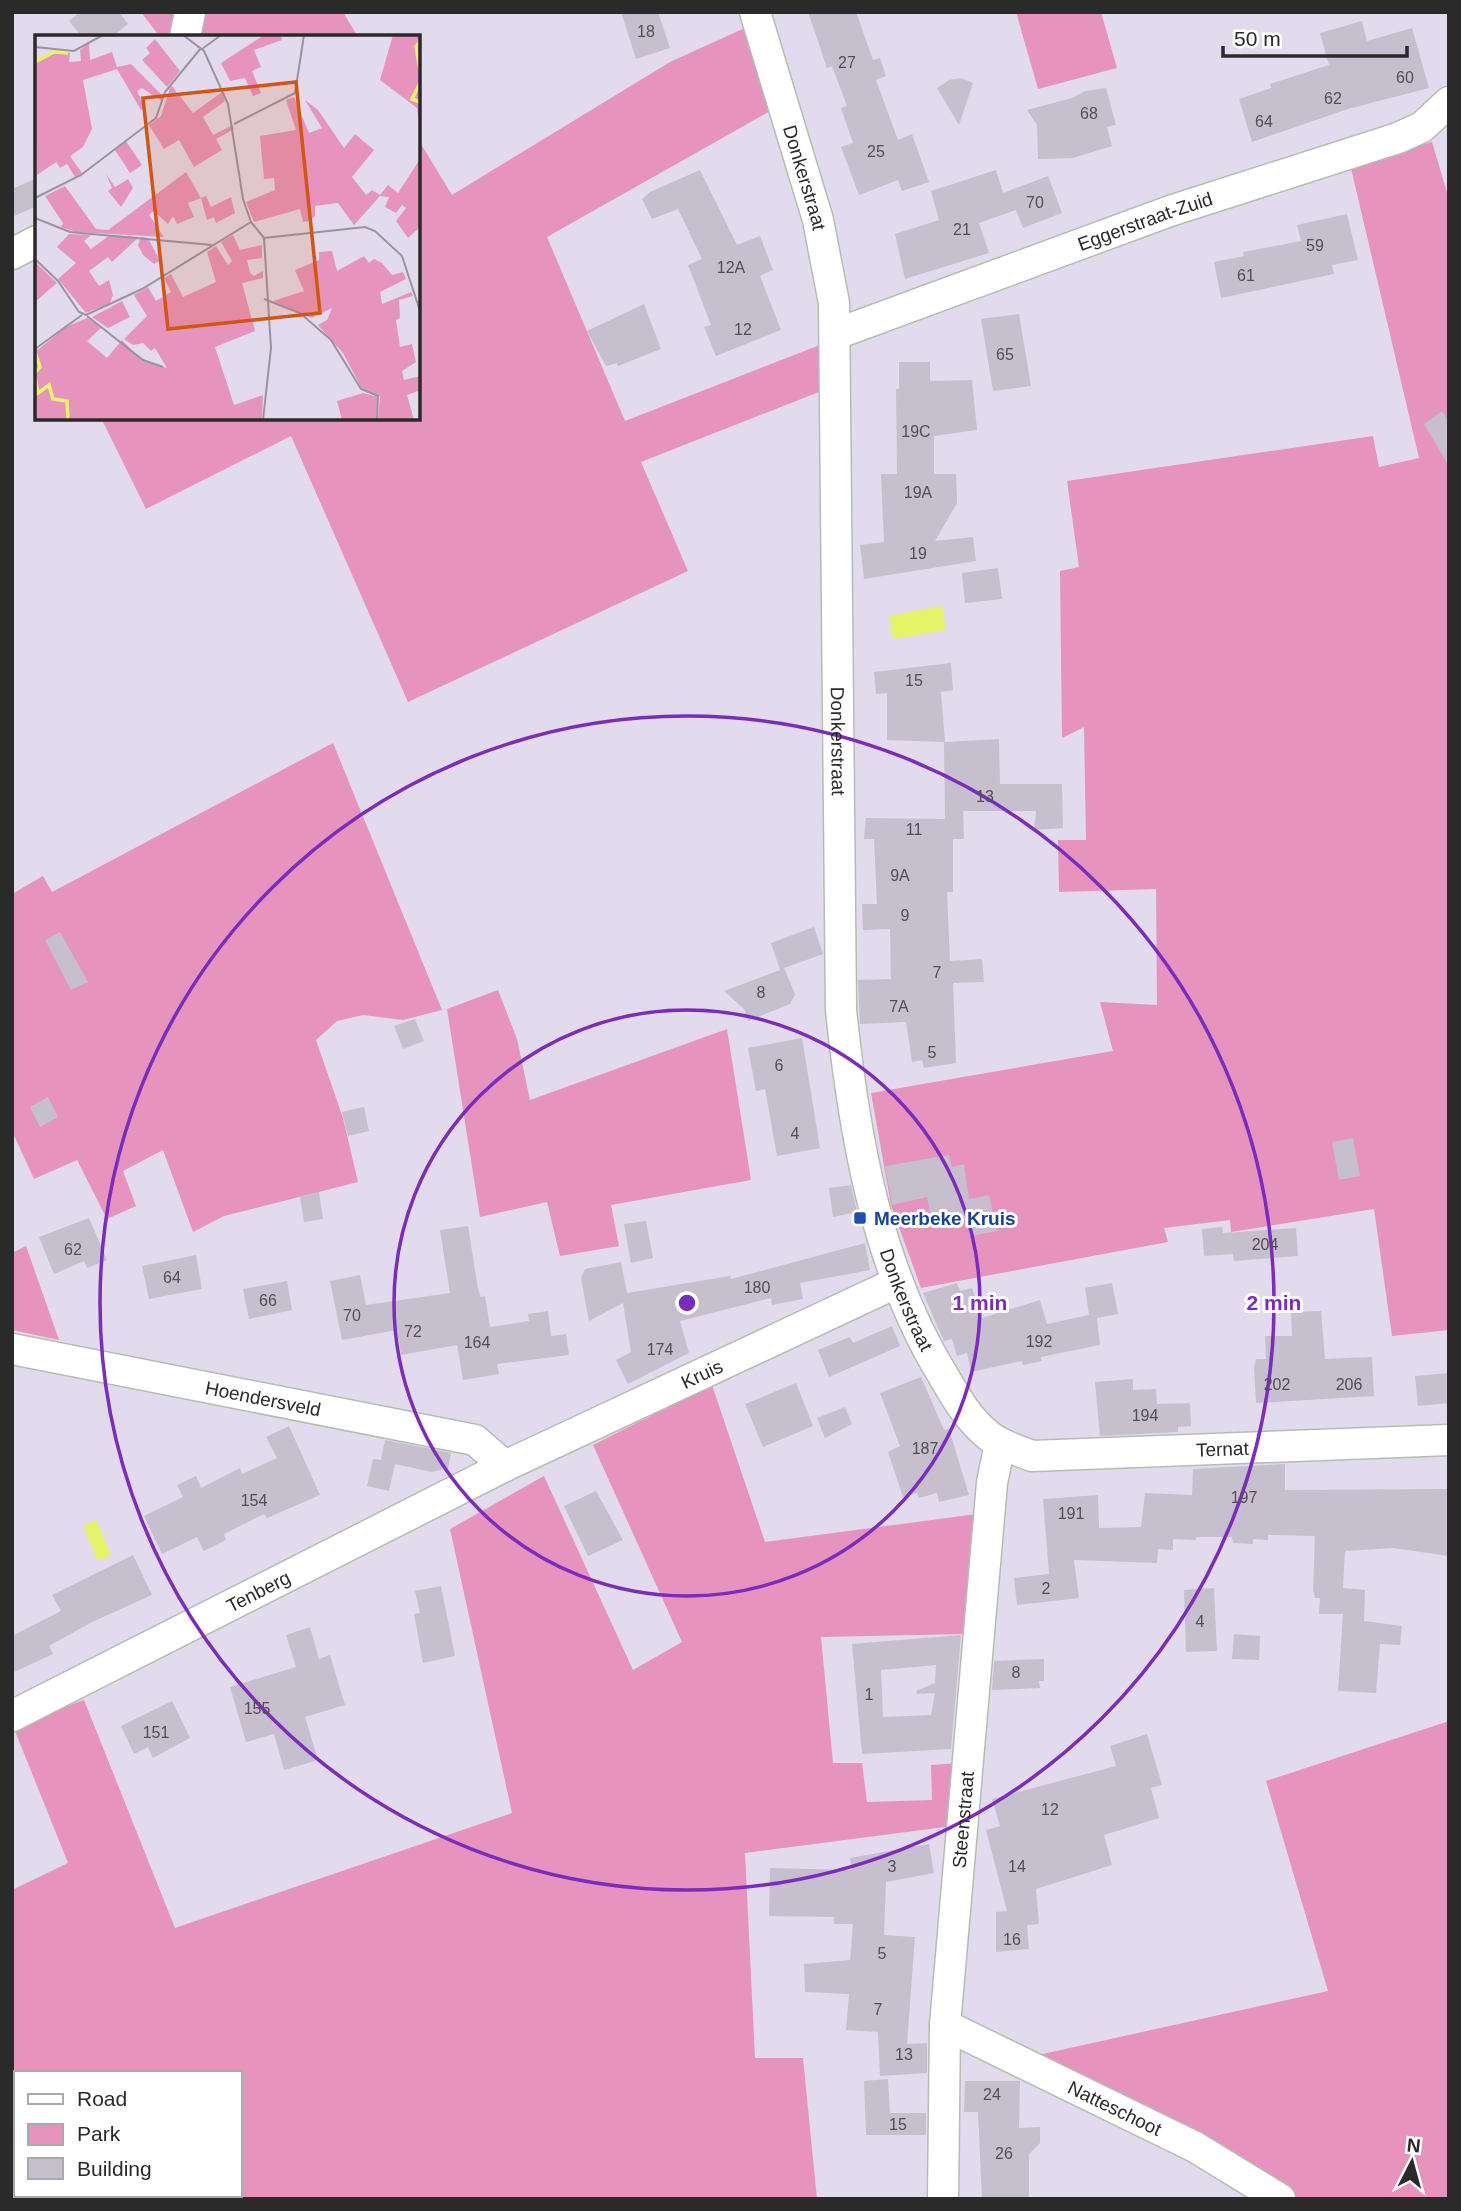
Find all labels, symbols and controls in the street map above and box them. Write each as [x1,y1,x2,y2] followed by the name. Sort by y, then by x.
[1223,14,1407,58] scale bar
[637,23,655,40] house number: 18
[1234,27,1281,50] text: 50 m
[35,35,420,420] inset map
[838,54,856,71] house number: 27
[1396,69,1414,86] house number: 60
[1324,90,1342,107] house number: 62
[1080,105,1098,122] house number: 68
[1255,113,1273,130] house number: 64
[779,122,830,233] street label: Donkerstraat
[867,143,885,160] house number: 25
[1075,188,1215,255] street label: Eggerstraat-Zuid
[1026,194,1044,211] house number: 70
[953,221,971,238] house number: 21
[1306,237,1324,254] house number: 59
[717,259,746,276] house number: 12A
[1237,267,1255,284] house number: 61
[734,321,752,338] house number: 12
[996,346,1014,363] house number: 65
[901,423,931,440] house number: 19C
[904,484,933,501] house number: 19A
[909,545,927,562] house number: 19
[905,672,923,689] house number: 15
[827,687,849,796] street label: Donkerstraat
[976,788,994,805] house number: 13
[906,821,922,838] house number: 11
[890,867,910,884] house number: 9A
[901,907,910,924] house number: 9
[933,964,942,981] house number: 7
[757,984,766,1001] house number: 8
[889,998,909,1015] house number: 7A
[928,1044,937,1061] house number: 5
[775,1057,784,1074] house number: 6
[791,1125,800,1142] house number: 4
[874,1208,1016,1229] place label: Meerbeke Kruis
[852,1210,868,1226] marker: Meerbeke Kruis
[1252,1236,1278,1253] house number: 204
[64,1241,82,1258] house number: 62
[876,1246,938,1355] street label: Donkerstraat
[163,1269,181,1286] house number: 64
[744,1279,770,1296] house number: 180
[675,1291,699,1315] centre of rings
[953,1291,1007,1314] text: 1 min
[1247,1291,1301,1314] text: 2 min
[259,1292,277,1309] house number: 66
[343,1307,361,1324] house number: 70
[404,1323,422,1340] house number: 72
[1026,1333,1052,1350] house number: 192
[464,1334,490,1351] house number: 164
[647,1341,673,1358] house number: 174
[678,1355,726,1393] street label: Kruis
[1264,1376,1290,1393] house number: 202
[1336,1376,1362,1393] house number: 206
[204,1377,323,1420] street label: Hoendersveld
[1132,1407,1158,1424] house number: 194
[1195,1437,1250,1460] street label: Ternat
[912,1440,938,1457] house number: 187
[1231,1489,1257,1506] house number: 197
[241,1492,267,1509] house number: 154
[1058,1505,1084,1522] house number: 191
[223,1566,294,1616] street label: Tenberg
[1042,1580,1051,1597] house number: 2
[1196,1613,1205,1630] house number: 4
[1012,1664,1021,1681] house number: 8
[865,1686,874,1703] house number: 1
[244,1700,270,1717] house number: 155
[143,1724,169,1741] house number: 151
[948,1770,978,1869] street label: Steenstraat
[1041,1801,1059,1818] house number: 12
[888,1858,897,1875] house number: 3
[1008,1858,1026,1875] house number: 14
[1003,1931,1021,1948] house number: 16
[878,1945,887,1962] house number: 5
[874,2001,883,2018] house number: 7
[895,2046,913,2063] house number: 13
[14,2071,242,2197] legend
[1065,2076,1166,2140] street label: Natteschoot
[983,2086,1001,2103] house number: 24
[77,2087,127,2110] text: Road
[889,2116,907,2133] house number: 15
[77,2122,121,2145] text: Park
[1377,2127,1447,2197] north arrow
[1406,2134,1422,2157] text: N
[995,2145,1013,2162] house number: 26
[77,2157,152,2180] text: Building

